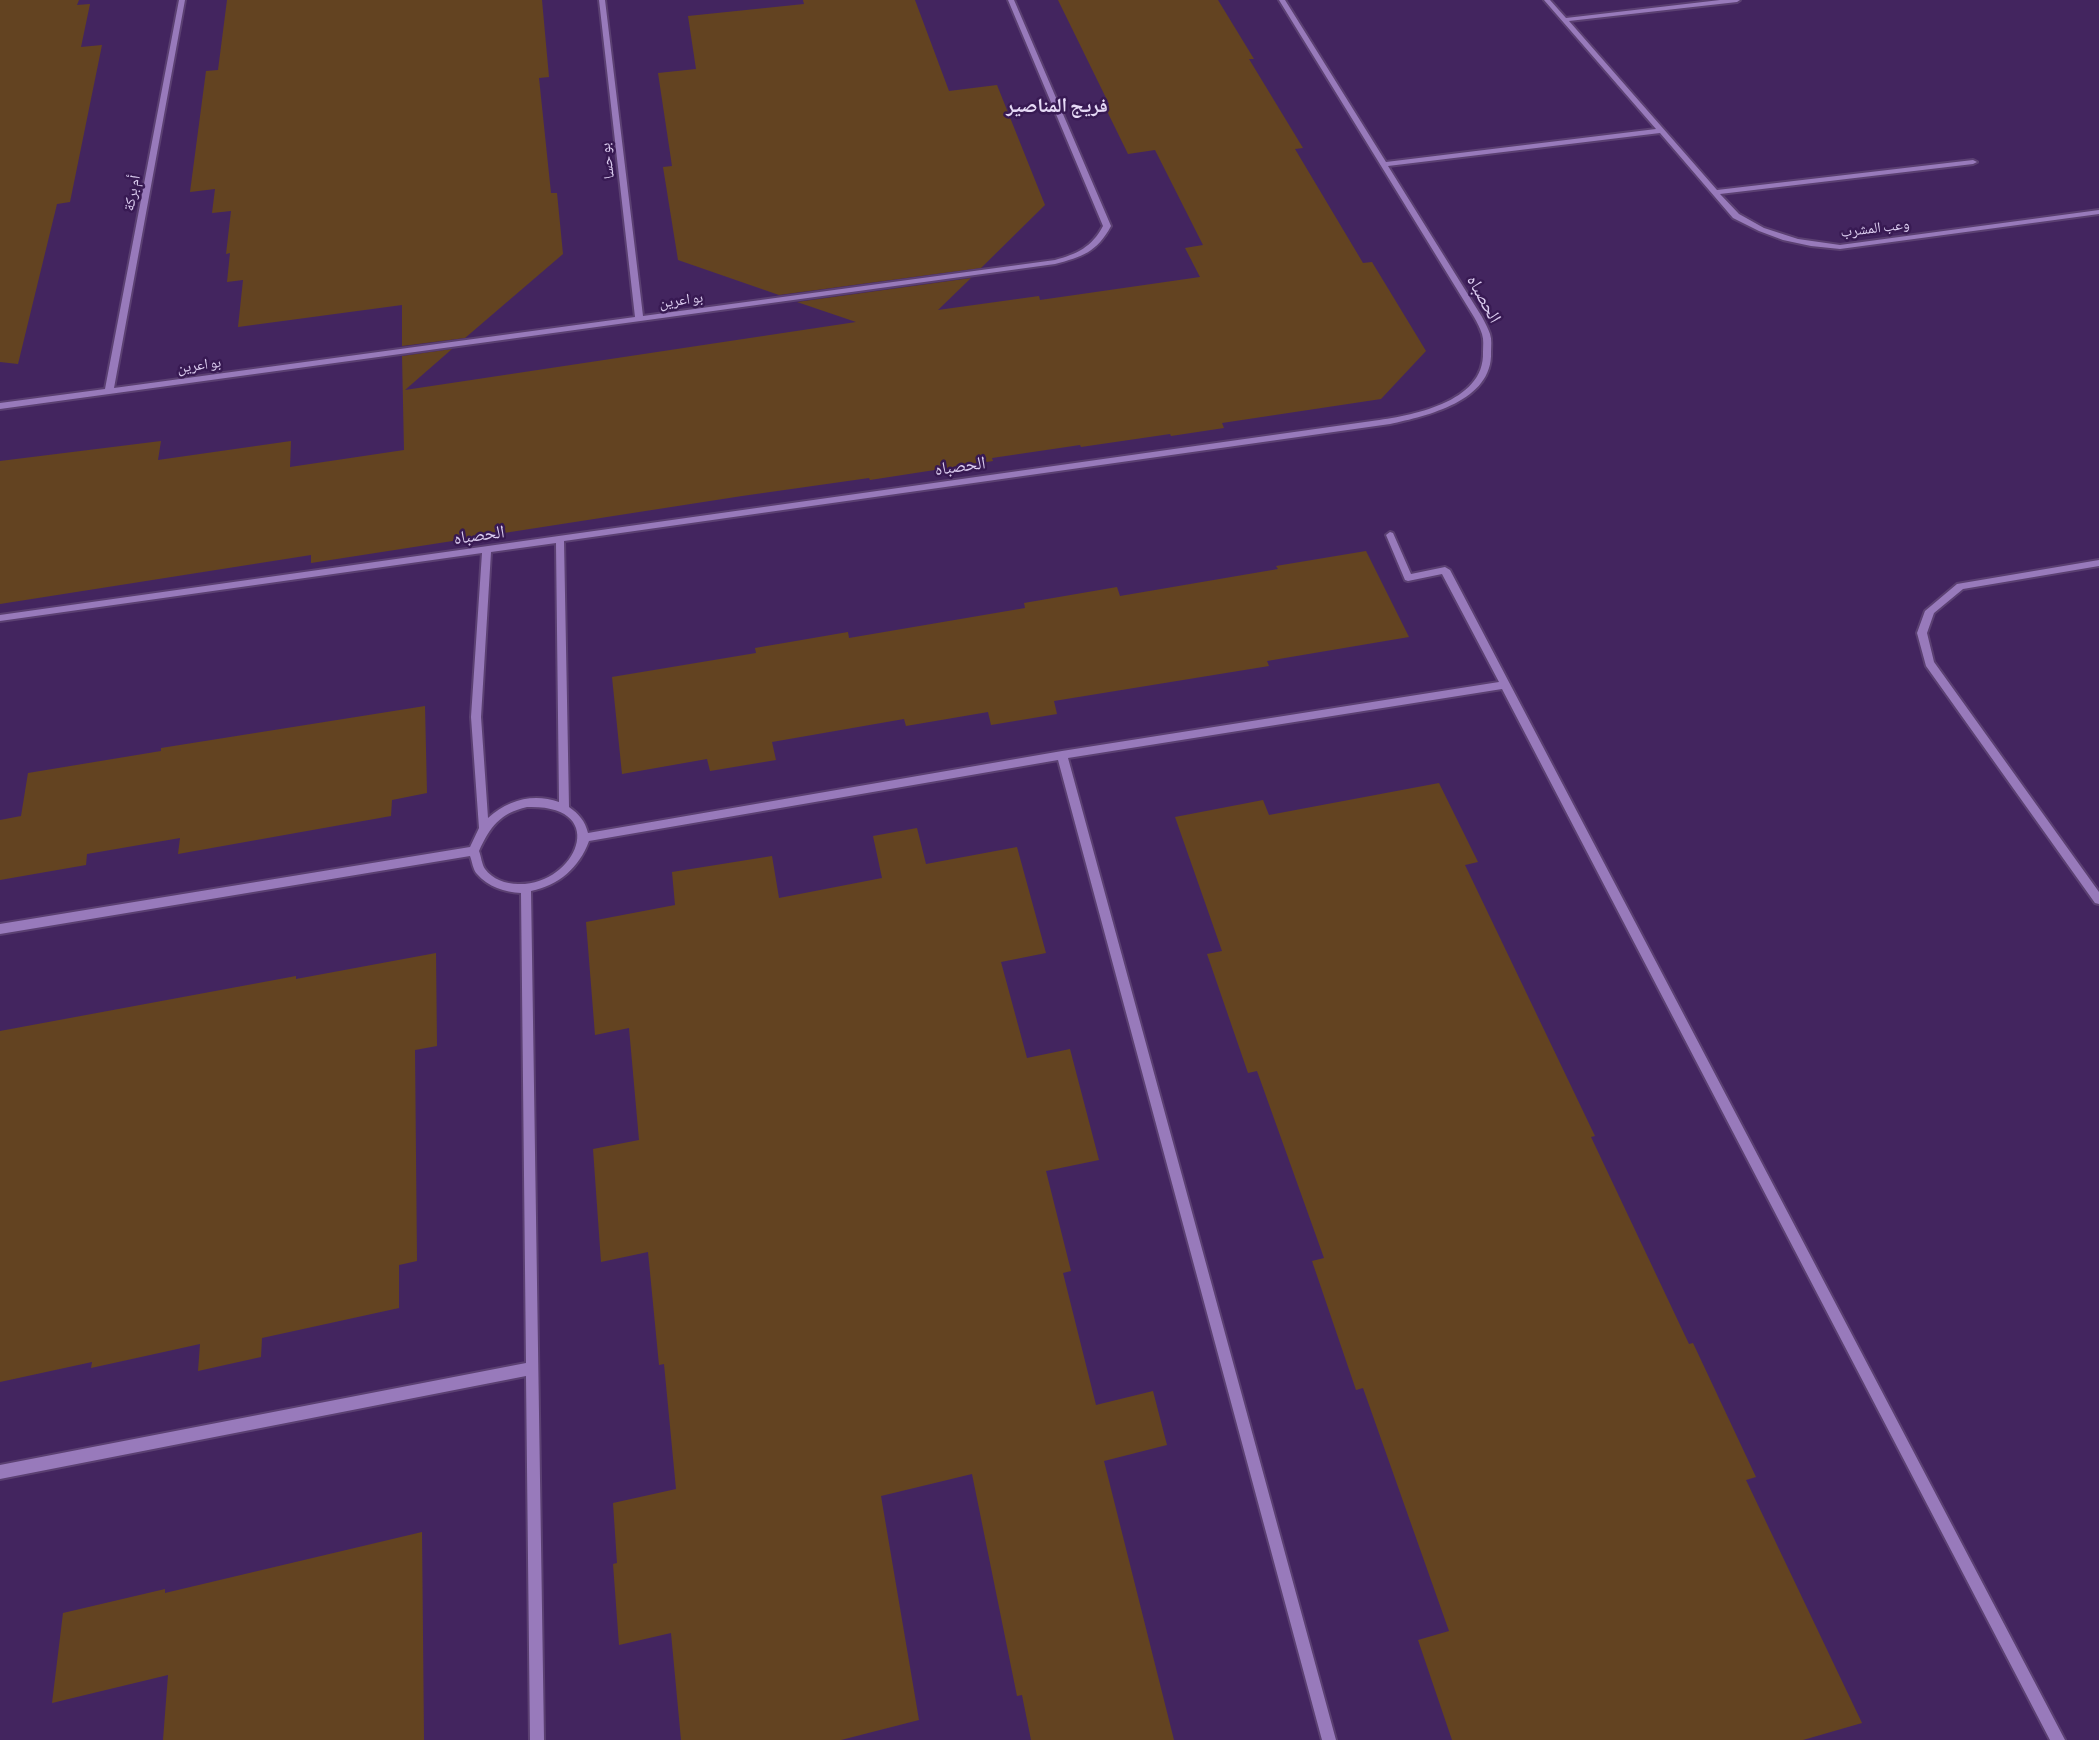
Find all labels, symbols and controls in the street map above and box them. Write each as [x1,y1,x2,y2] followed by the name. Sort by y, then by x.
[1006,94,1108,118] district label: فريج المناصير
[596,142,618,180] street label: بو حسا
[120,174,144,212] street label: أم بركة
[1839,215,1911,241] street label: وعب المشرب
[1462,271,1506,327] street label: الحصباه
[658,288,704,312] street label: بو اعرين
[176,353,222,377] street label: بو اعرين
[933,452,987,480] street label: الحصباه
[452,521,506,549] street label: الحصباه

